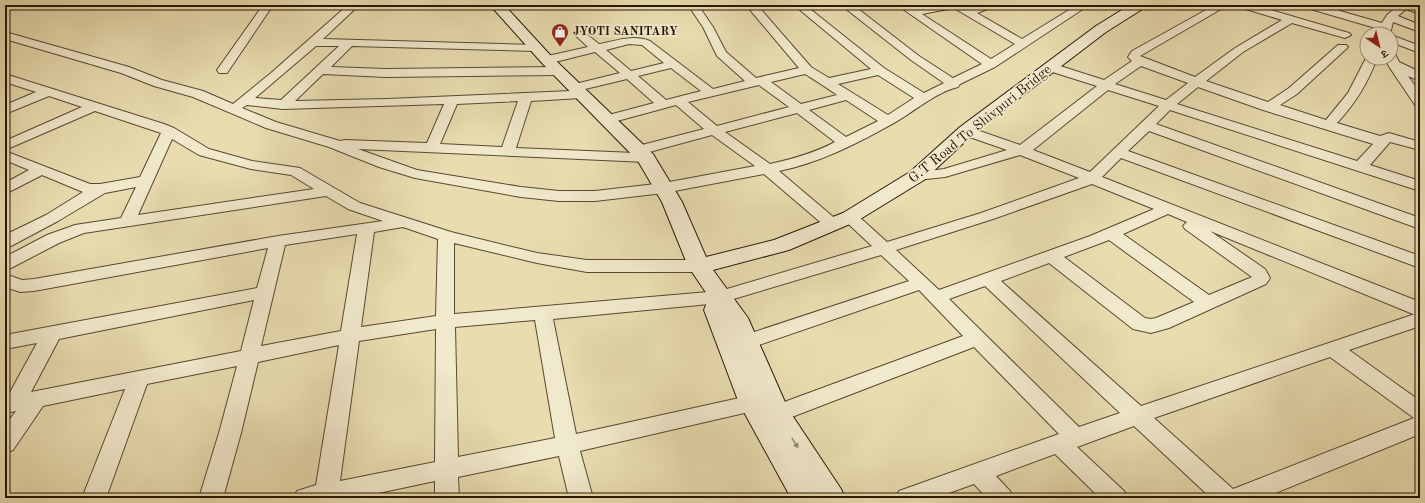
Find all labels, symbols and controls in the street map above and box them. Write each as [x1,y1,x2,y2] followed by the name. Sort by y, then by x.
[550,22,570,47] shop icon: JYOTI SANITARY
[573,26,678,38] place label: JYOTI SANITARY
[1359,26,1399,66] north arrow
[1377,46,1390,60] text: उ
[906,62,1054,186] street label: G.T Road To Shivpuri Bridge
[791,438,799,448] one-way arrow

